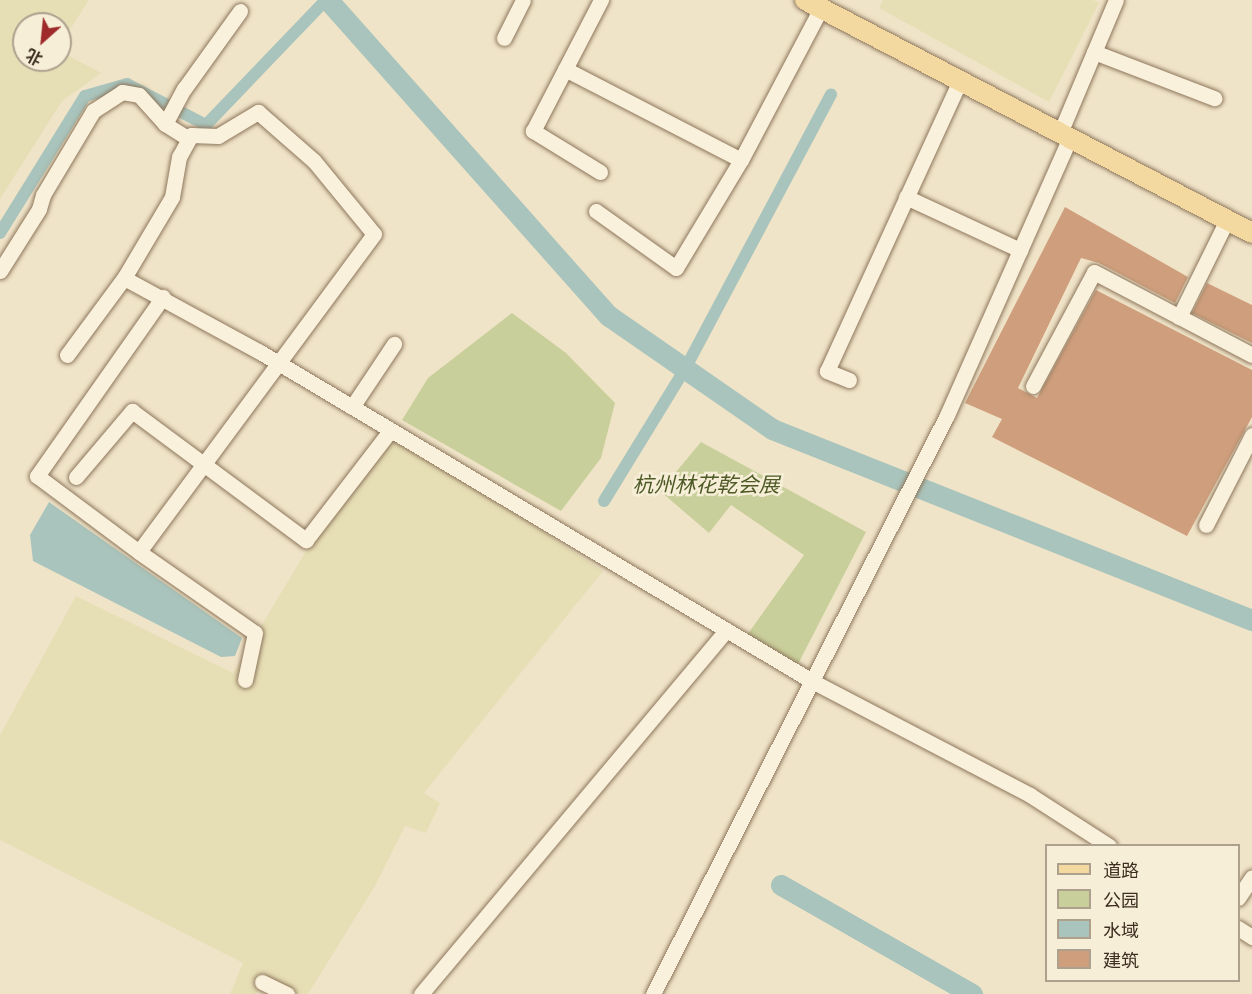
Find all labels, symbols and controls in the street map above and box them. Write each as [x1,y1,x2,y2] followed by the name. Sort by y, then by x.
[12,12,72,72] north arrow
[23,45,46,69] text: 北
[633,472,779,498] park label: 杭州林花乾会展
[1045,844,1240,982] legend
[1103,860,1139,882] text: 道路
[1103,890,1139,912] text: 公园
[1103,920,1139,942] text: 水域
[1103,950,1139,972] text: 建筑

